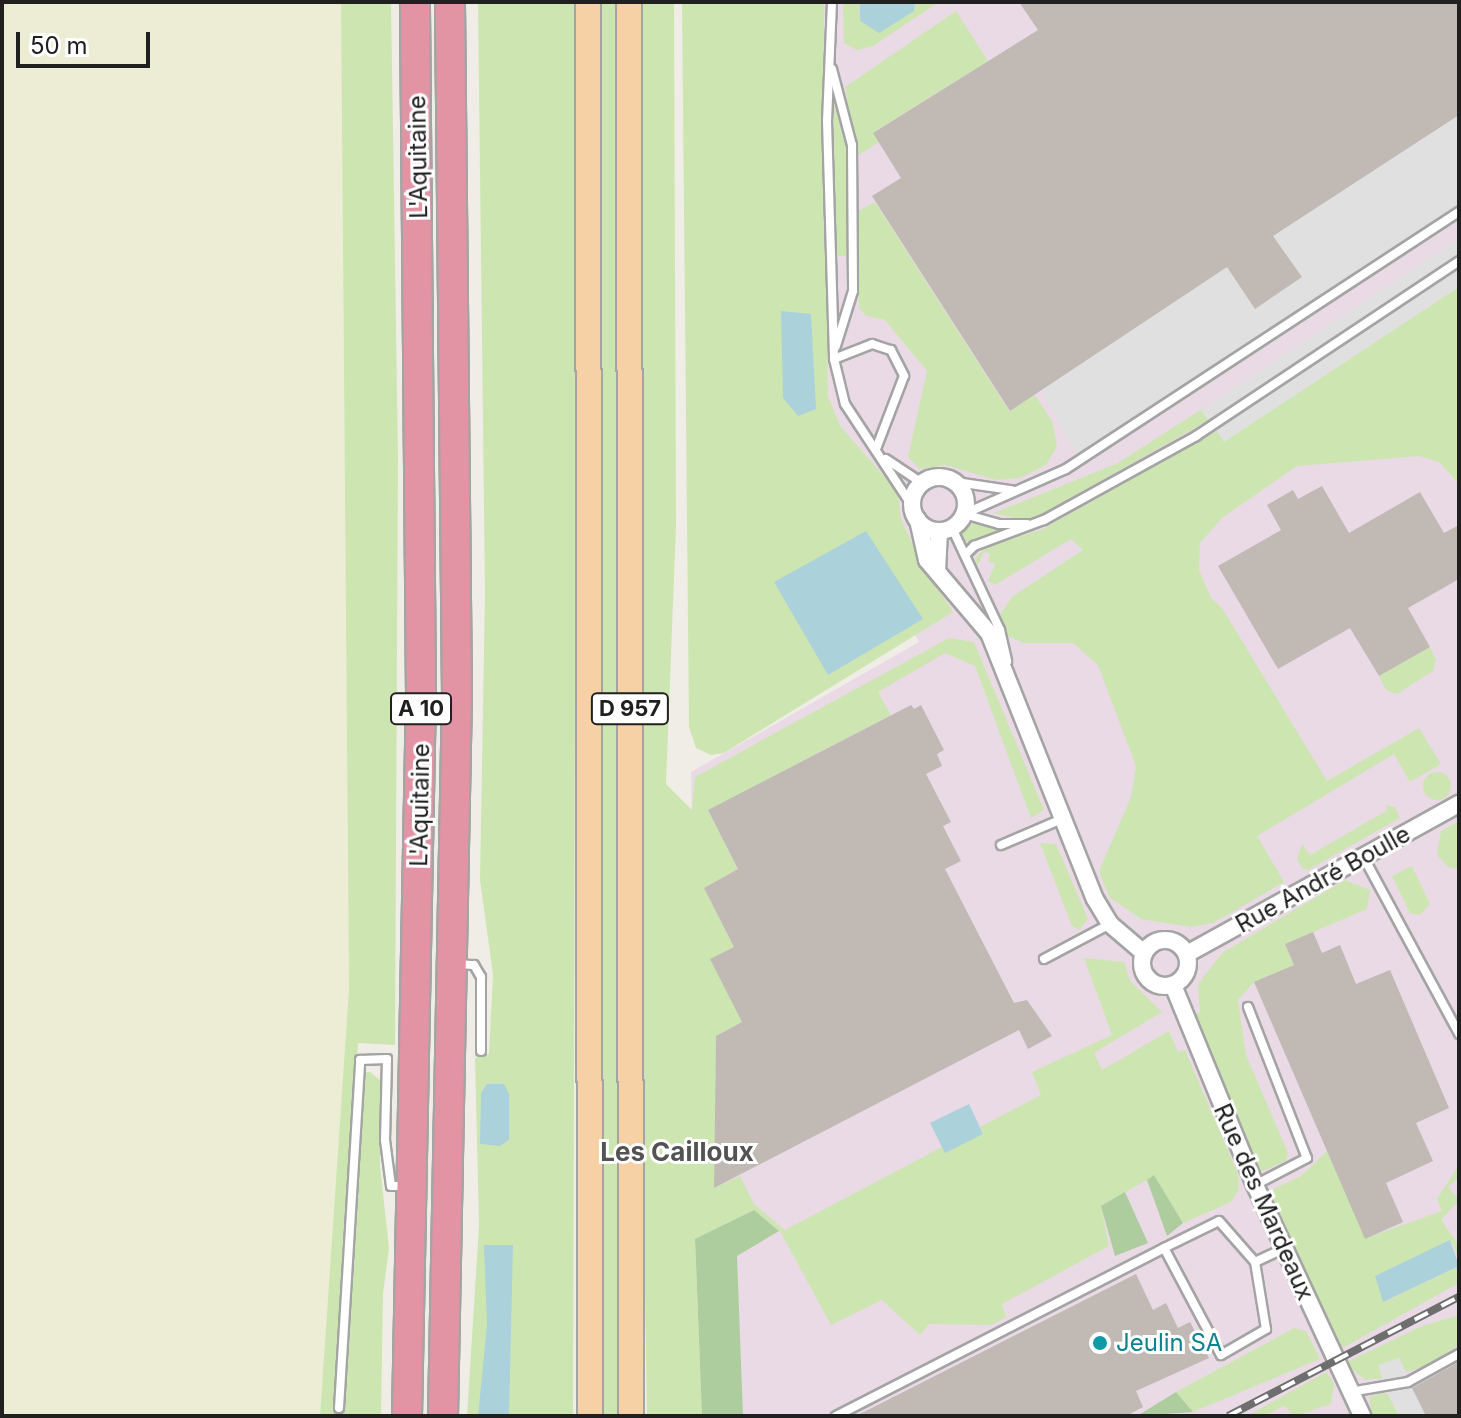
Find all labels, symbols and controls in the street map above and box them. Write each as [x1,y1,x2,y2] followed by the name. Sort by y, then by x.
[20,16,154,66] scale bar
[30,31,88,60] text: 50 m
[403,95,433,219] street label: L'Aquitaine
[389,691,453,727] road number: A 10
[590,691,670,727] road number: D 957
[405,743,435,867] street label: L'Aquitaine
[1231,819,1415,939] street label: Rue André Boulle
[1208,1099,1320,1305] street label: Rue des Mardeaux
[600,1136,754,1168] district label: Les Cailloux
[1116,1329,1222,1357] place label: Jeulin SA
[1091,1334,1109,1352] marker: Jeulin SA

